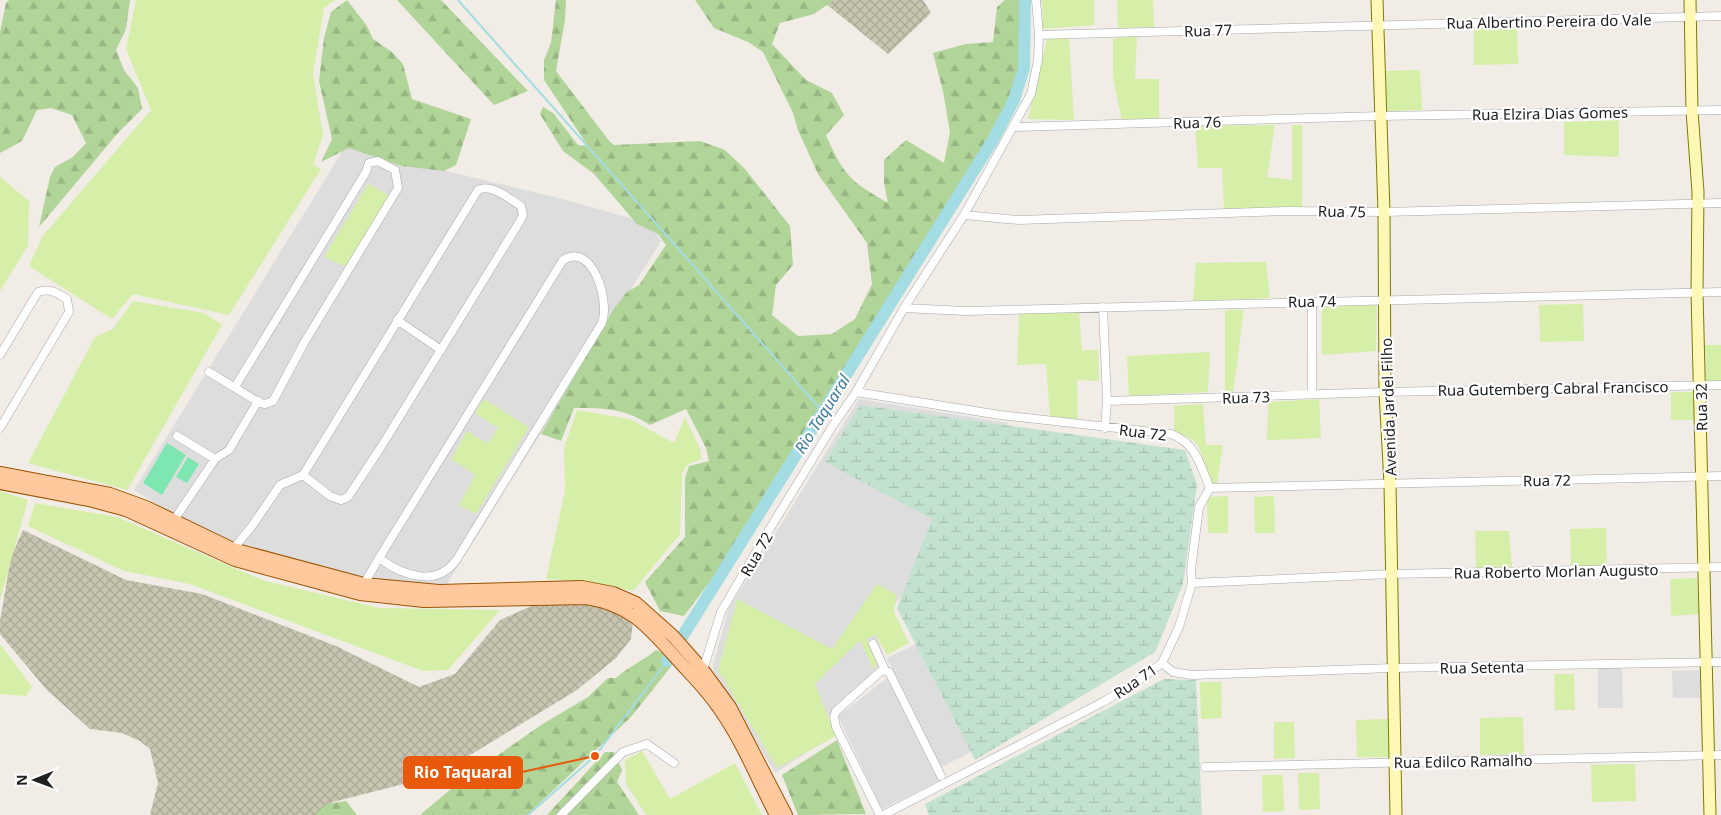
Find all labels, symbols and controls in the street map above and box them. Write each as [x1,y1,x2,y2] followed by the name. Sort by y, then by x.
[1446,9,1652,33] street label: Rua Albertino Pereira do Vale
[1184,19,1232,41] street label: Rua 77
[1472,102,1628,124] street label: Rua Elzira Dias Gomes
[1173,111,1221,133] street label: Rua 76
[1318,201,1366,221] street label: Rua 75
[1288,291,1337,311] street label: Rua 74
[1376,338,1400,476] street label: Avenida Jardel Filho
[789,370,855,458] water label: Rio Taquaral
[1437,376,1669,400] street label: Rua Gutemberg Cabral Francisco
[1691,383,1711,431] street label: Rua 32
[1222,386,1270,408] street label: Rua 73
[1118,419,1168,445] street label: Rua 72
[1523,470,1571,490] street label: Rua 72
[735,528,777,580] street label: Rua 72
[1453,559,1659,583] street label: Rua Roberto Morlan Augusto
[1440,656,1524,678] street label: Rua Setenta
[1109,659,1161,703] street label: Rua 71
[1393,750,1533,772] street label: Rua Edilco Ramalho
[10,755,60,805] north arrow
[404,757,522,788] callout: Rio Taquaral
[414,761,512,783] text: Rio Taquaral
[12,774,31,786] text: N

